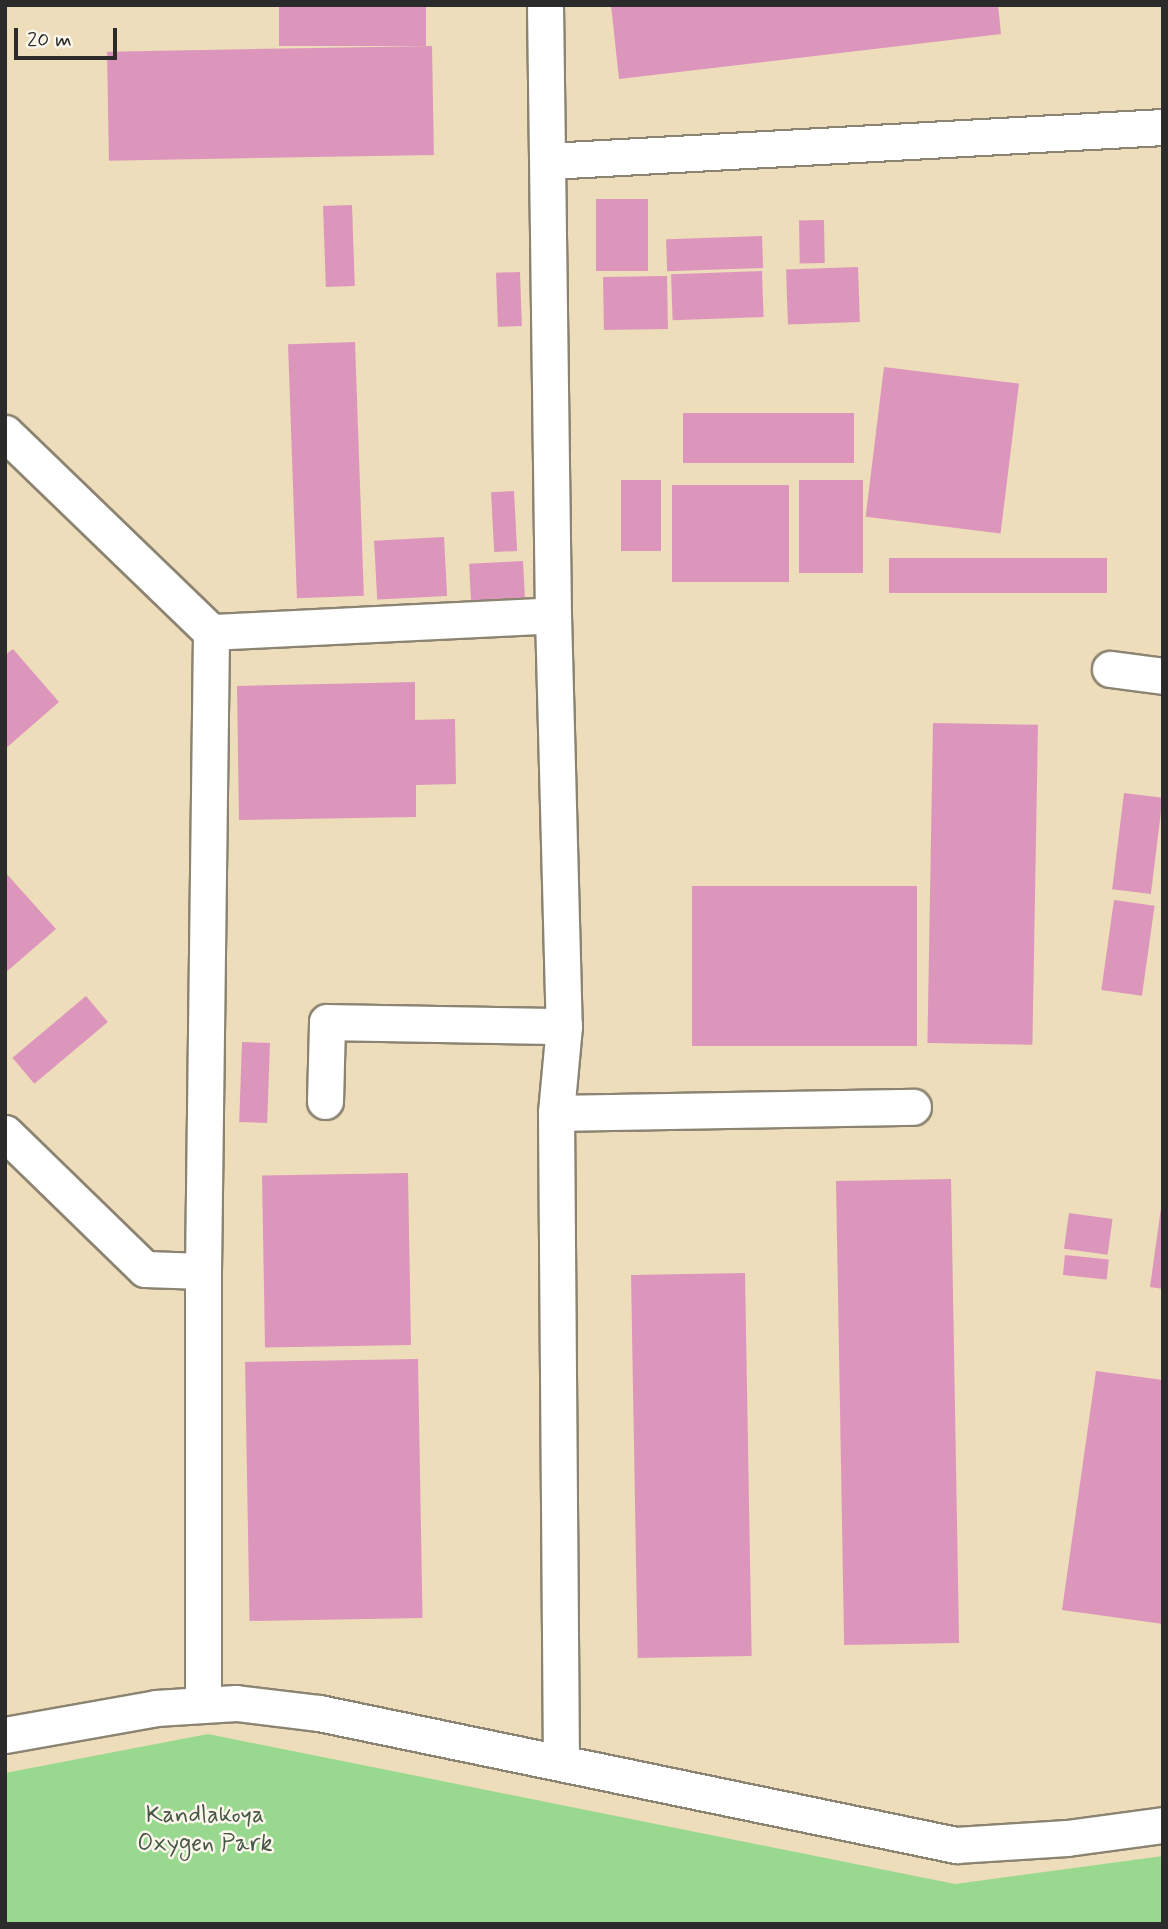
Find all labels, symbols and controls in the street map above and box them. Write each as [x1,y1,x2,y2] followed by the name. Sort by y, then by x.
[18,14,121,58] scale bar
[27,26,72,54] text: 20 m
[139,1802,271,1858] park label: Kandlakoya Oxygen Park

